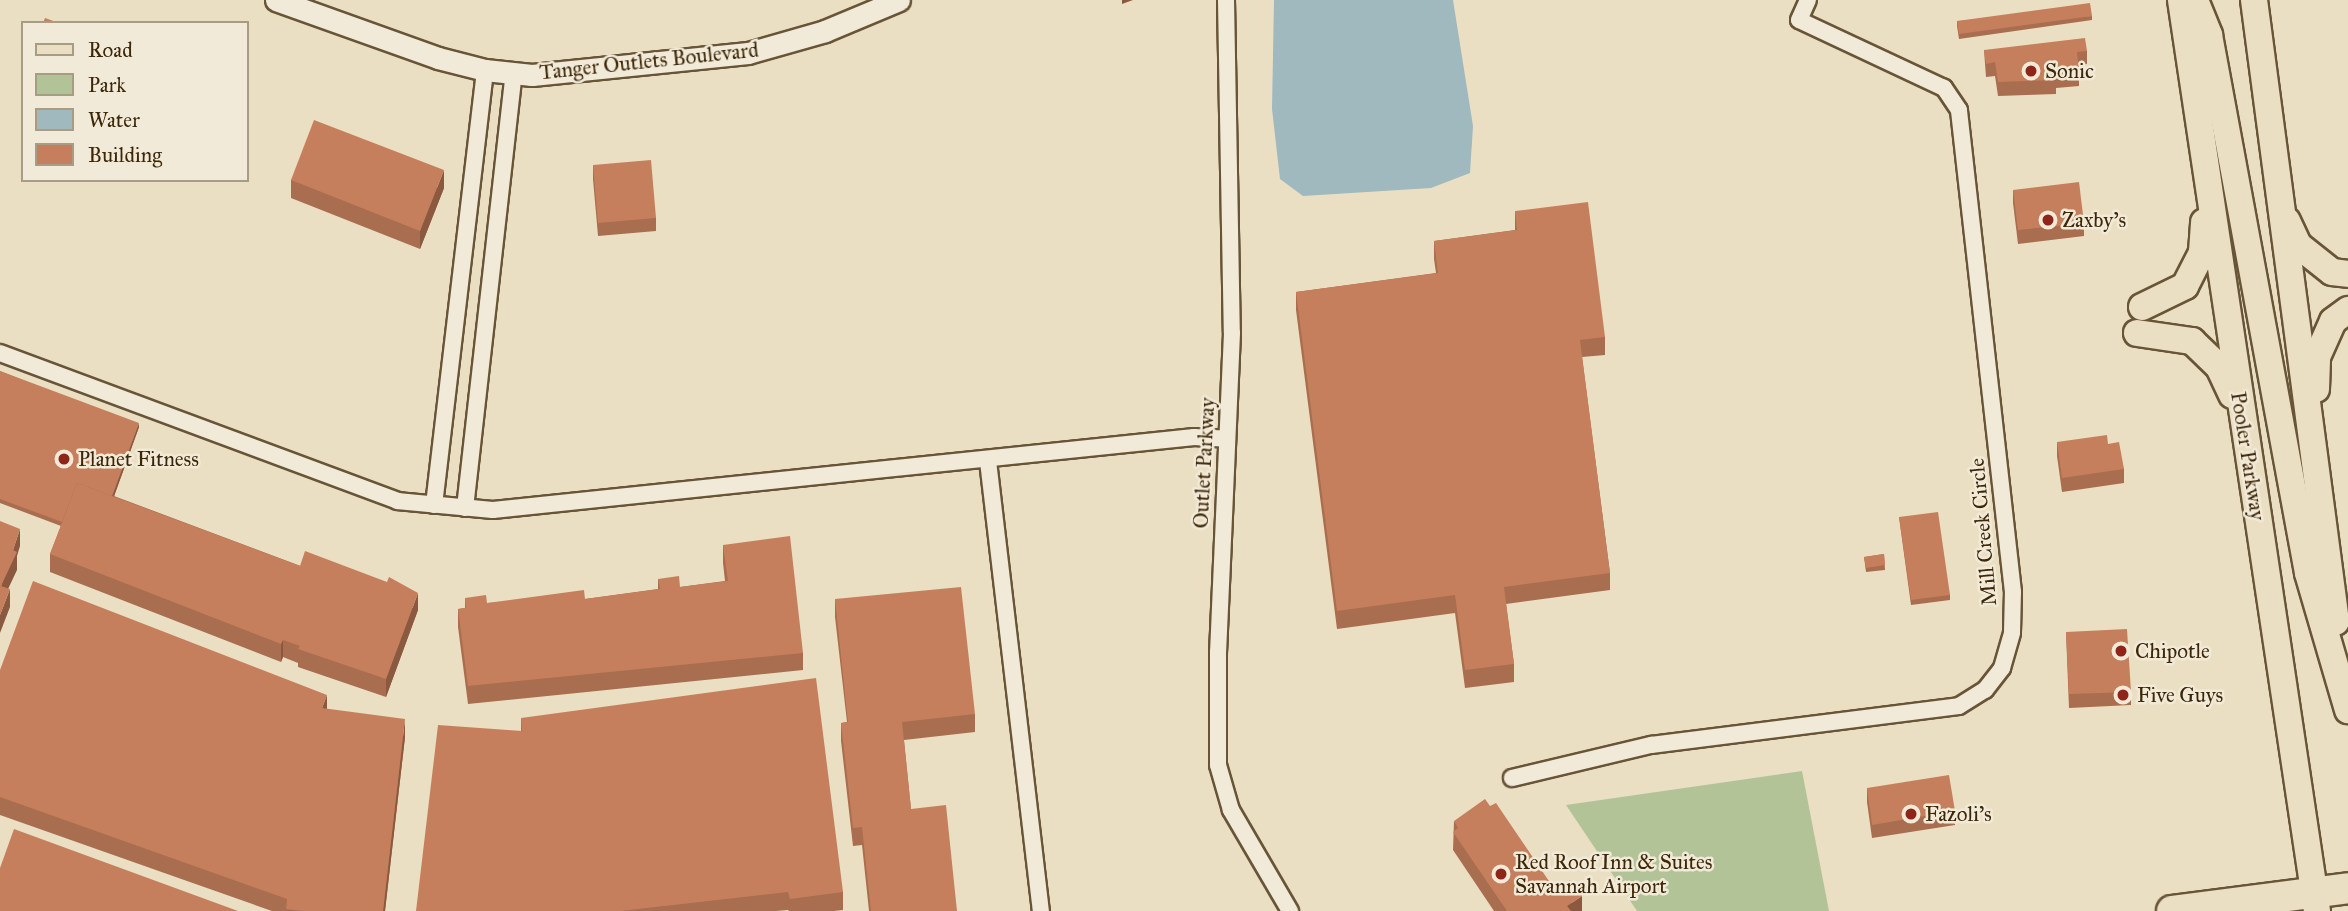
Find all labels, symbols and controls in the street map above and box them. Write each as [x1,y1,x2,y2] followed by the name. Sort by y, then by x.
[21,21,248,182] legend
[88,37,133,63] text: Road
[538,37,760,85] street label: Tanger Outlets Boulevard
[2045,58,2094,84] place label: Sonic
[2023,63,2039,79] marker: Sonic
[88,72,126,98] text: Park
[88,107,140,133] text: Water
[88,142,162,168] text: Building
[2062,207,2126,233] place label: Zaxby's
[2040,212,2056,228] marker: Zaxby's
[2225,390,2271,522] street label: Pooler Parkway
[1188,397,1220,529] street label: Outlet Parkway
[78,446,199,472] place label: Planet Fitness
[56,451,72,467] marker: Planet Fitness
[1964,457,2002,607] street label: Mill Creek Circle
[2135,638,2210,664] place label: Chipotle
[2113,643,2129,659] marker: Chipotle
[2137,682,2223,708] place label: Five Guys
[2115,687,2131,703] marker: Five Guys
[1925,801,1992,827] place label: Fazoli's
[1903,806,1919,822] marker: Fazoli's
[1515,849,1712,899] place label: Red Roof Inn & Suites Savannah Airport
[1493,866,1509,882] marker: Red Roof Inn & Suites Savannah Airport

